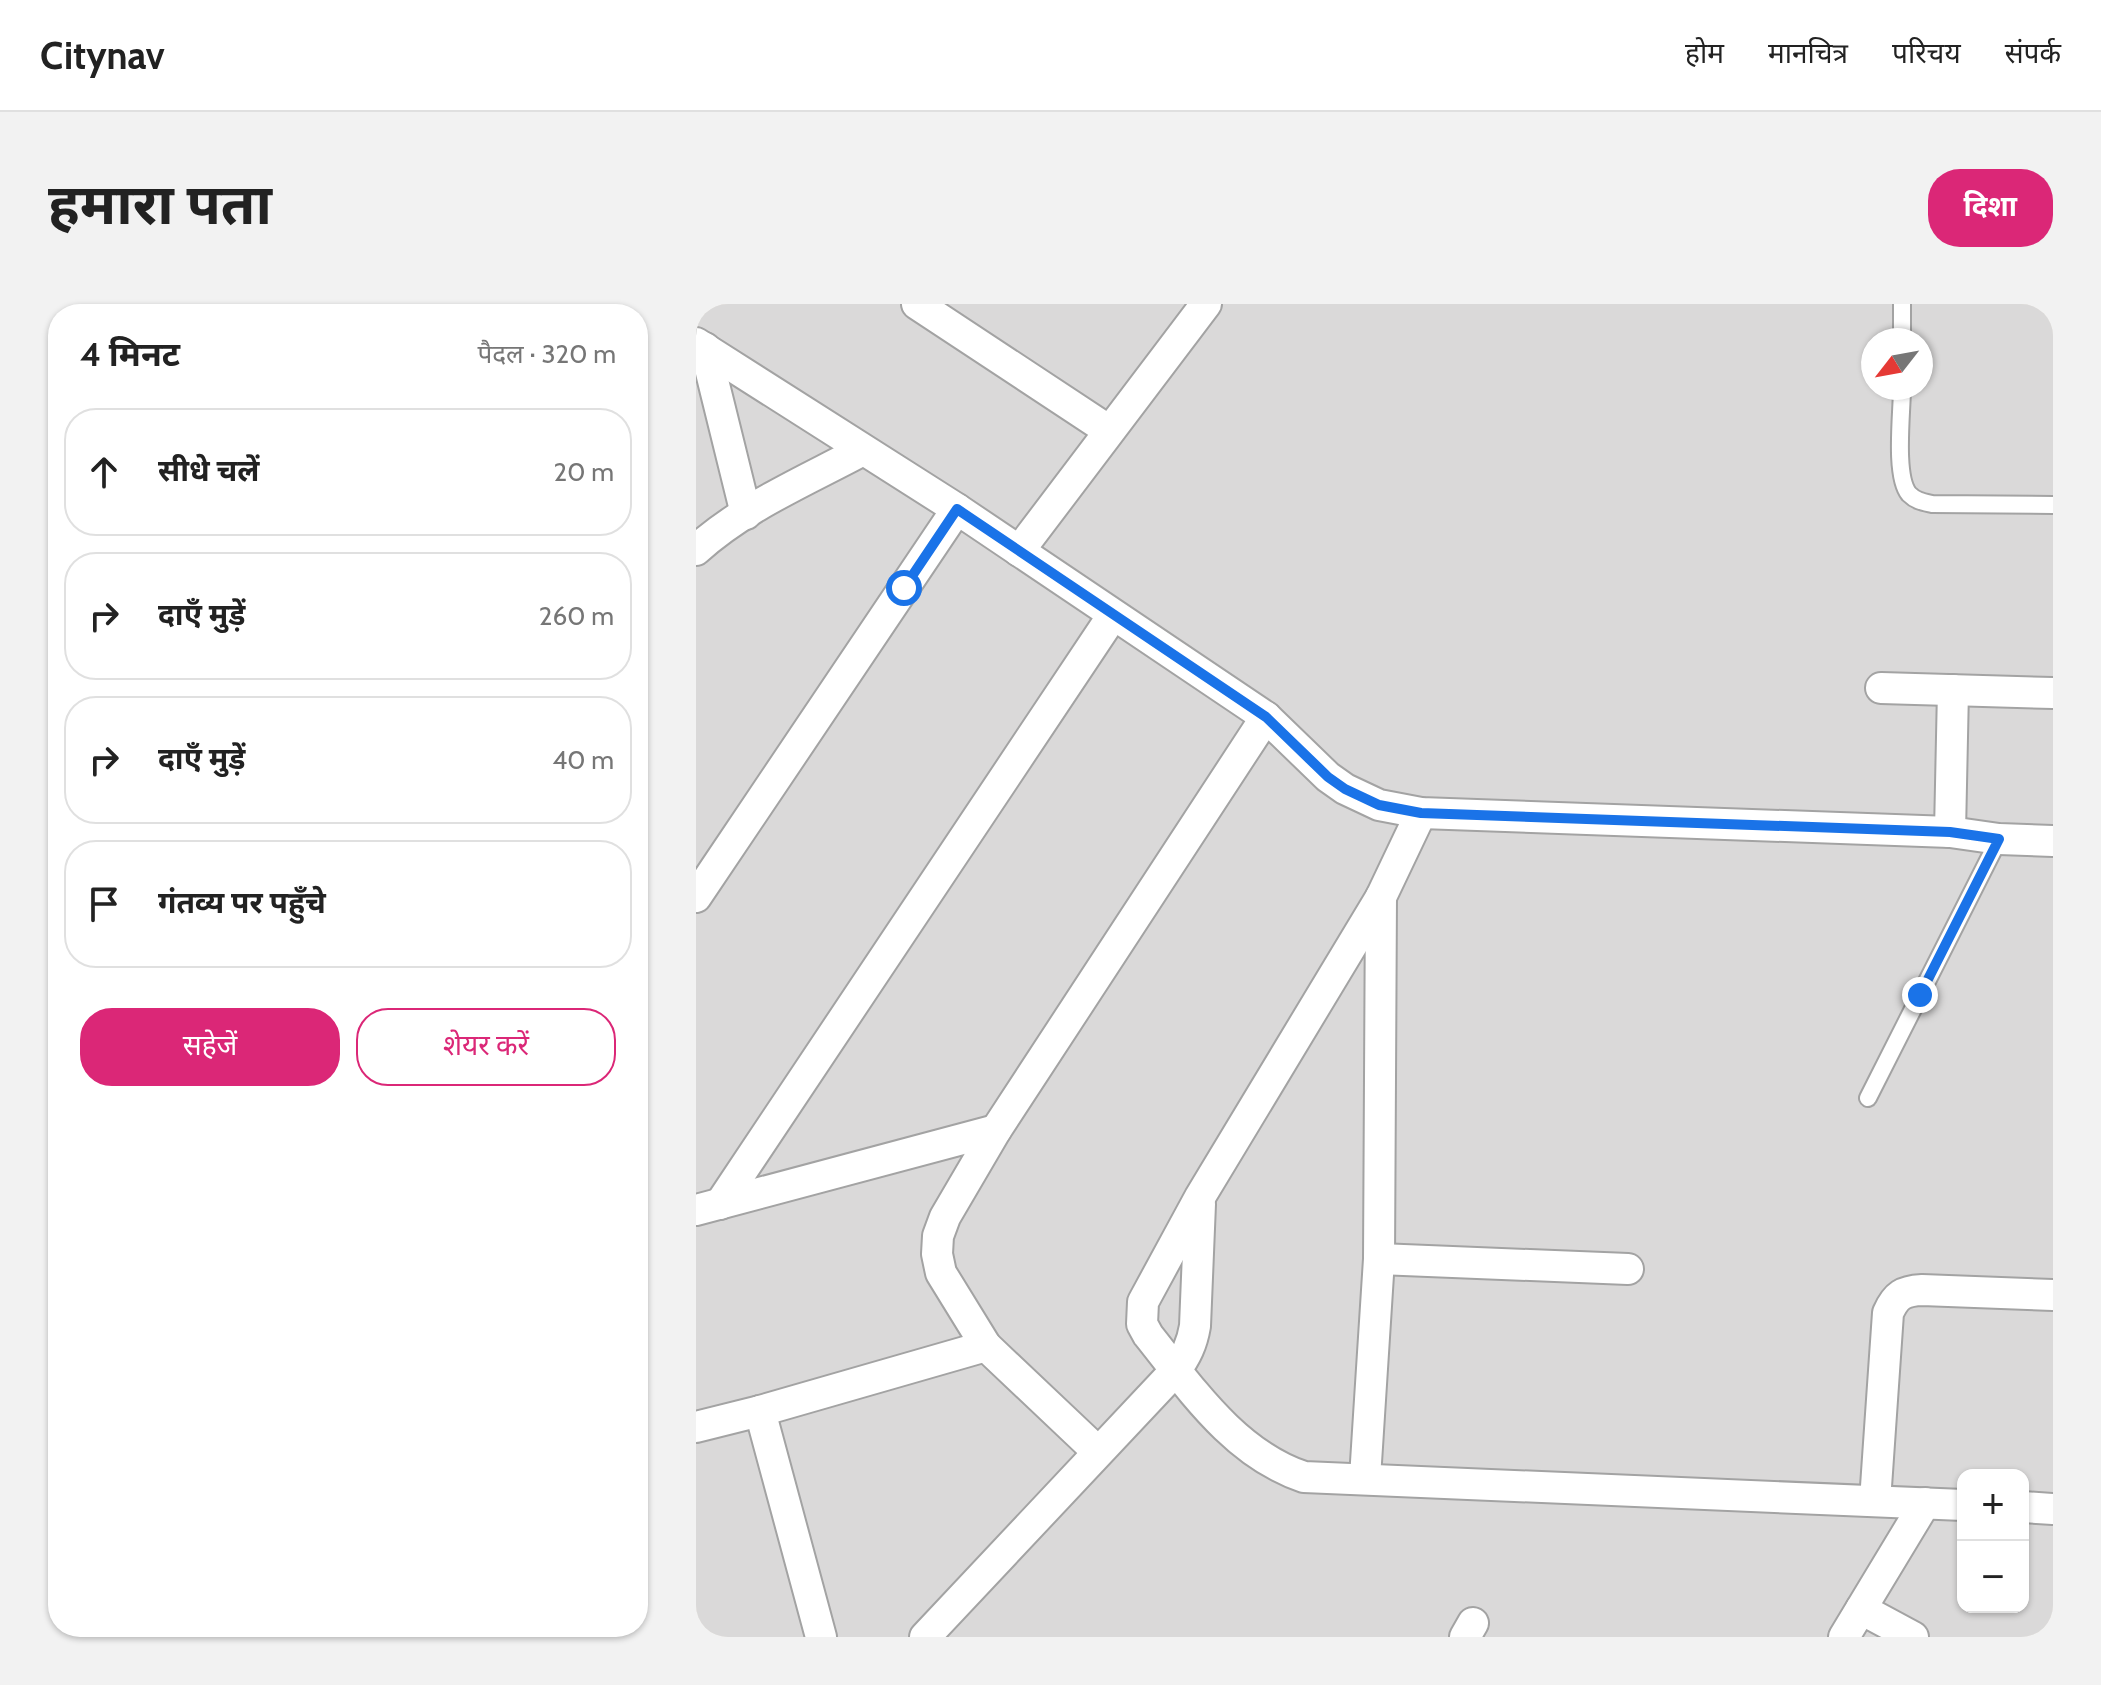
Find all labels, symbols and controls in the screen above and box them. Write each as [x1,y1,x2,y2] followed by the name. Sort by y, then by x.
[40,32,165,79] text: Citynav
[1685,36,1724,70] text: होम
[1768,36,1848,70] text: मानचित्र
[1892,36,1961,70] text: परिचय
[2005,36,2061,70] text: संपर्क
[1928,169,2053,247] button: दिशा
[48,170,272,238] text: हमारा पता
[1861,328,1933,400] north arrow
[80,333,180,375] text: 4 मिनट
[477,338,616,370] text: पैदल · 320 m
[82,450,126,494] icon: ahead
[158,452,259,489] text: सीधे चलें
[554,456,614,488] text: 20 m
[886,570,922,606] route start
[82,594,126,638] icon: right
[158,596,245,633] text: दाएँ मुड़ें
[539,600,614,632] text: 260 m
[82,738,126,782] icon: right
[158,740,245,777] text: दाएँ मुड़ें
[552,744,614,776] text: 40 m
[82,882,126,926] icon: arrive
[158,884,326,921] text: गंतव्य पर पहुँचे
[1902,977,1938,1013] route end
[80,1008,340,1086] button: सहेजें
[356,1008,616,1086] button: शेयर करें
[1957,1469,2029,1613] map controls
[1957,1469,2029,1541] button: +
[1957,1541,2029,1613] button: −

